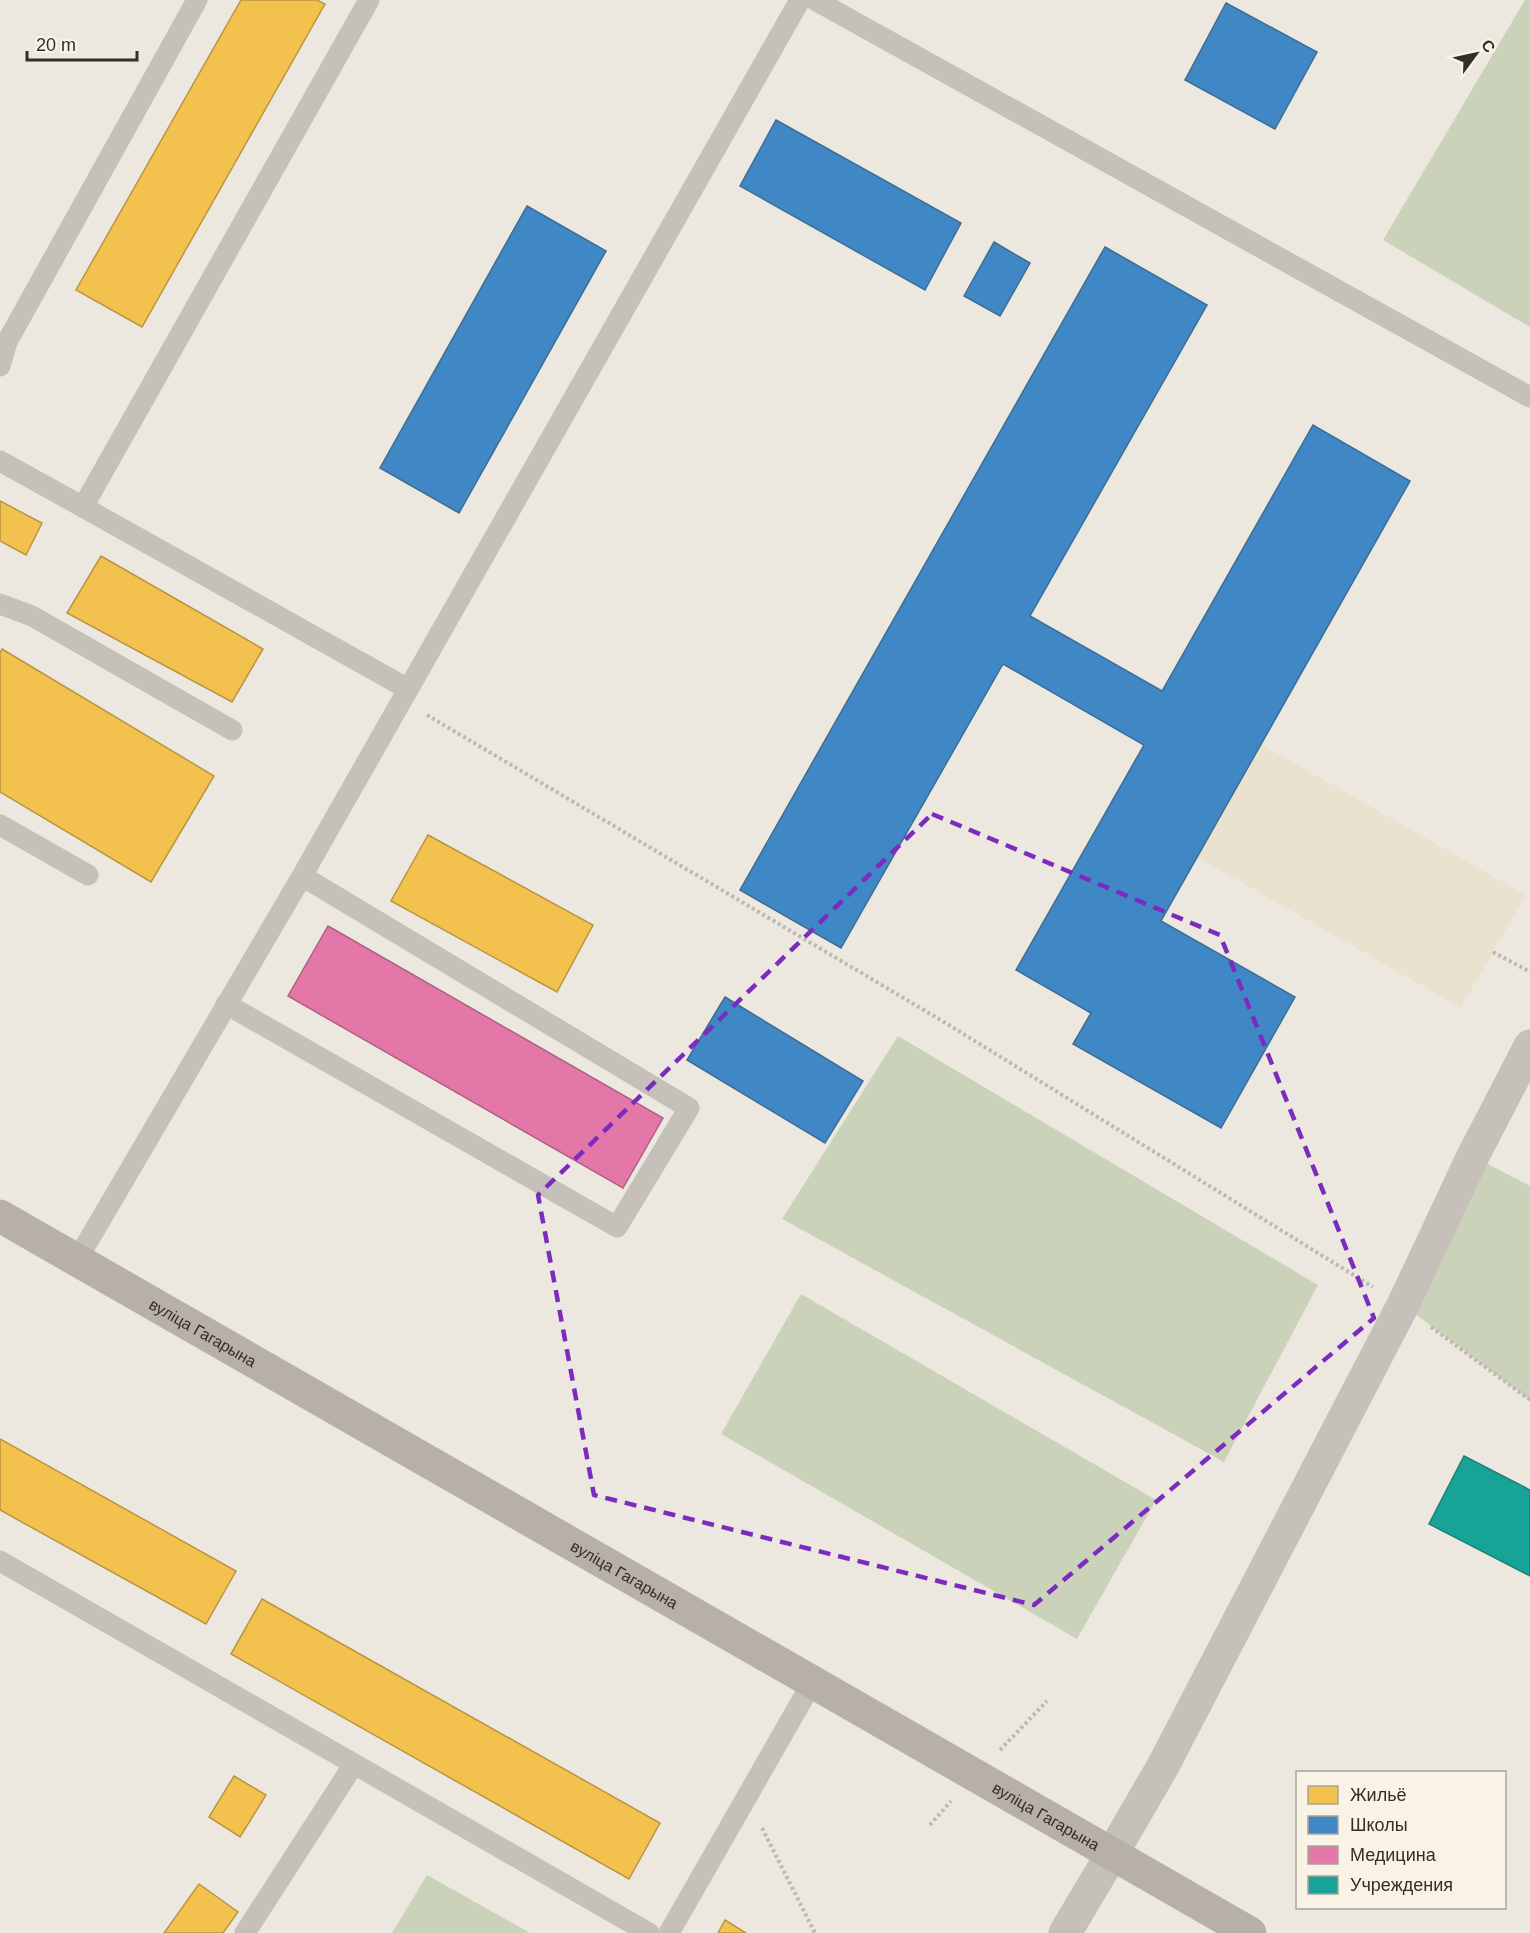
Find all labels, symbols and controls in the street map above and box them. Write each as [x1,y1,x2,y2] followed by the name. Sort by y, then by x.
[27,24,136,62] scale bar
[1446,24,1506,84] north arrow
[36,35,76,55] text: 20 m
[1478,37,1499,56] text: С
[146,1296,259,1370] street label: вуліца Гагарына
[568,1537,681,1612] street label: вуліца Гагарына
[1296,1771,1506,1909] legend
[989,1779,1102,1854] street label: вуліца Гагарына
[1350,1785,1407,1805] text: Жильё
[1350,1815,1408,1835] text: Школы
[1350,1845,1437,1865] text: Медицина
[1350,1875,1453,1895] text: Учреждения

